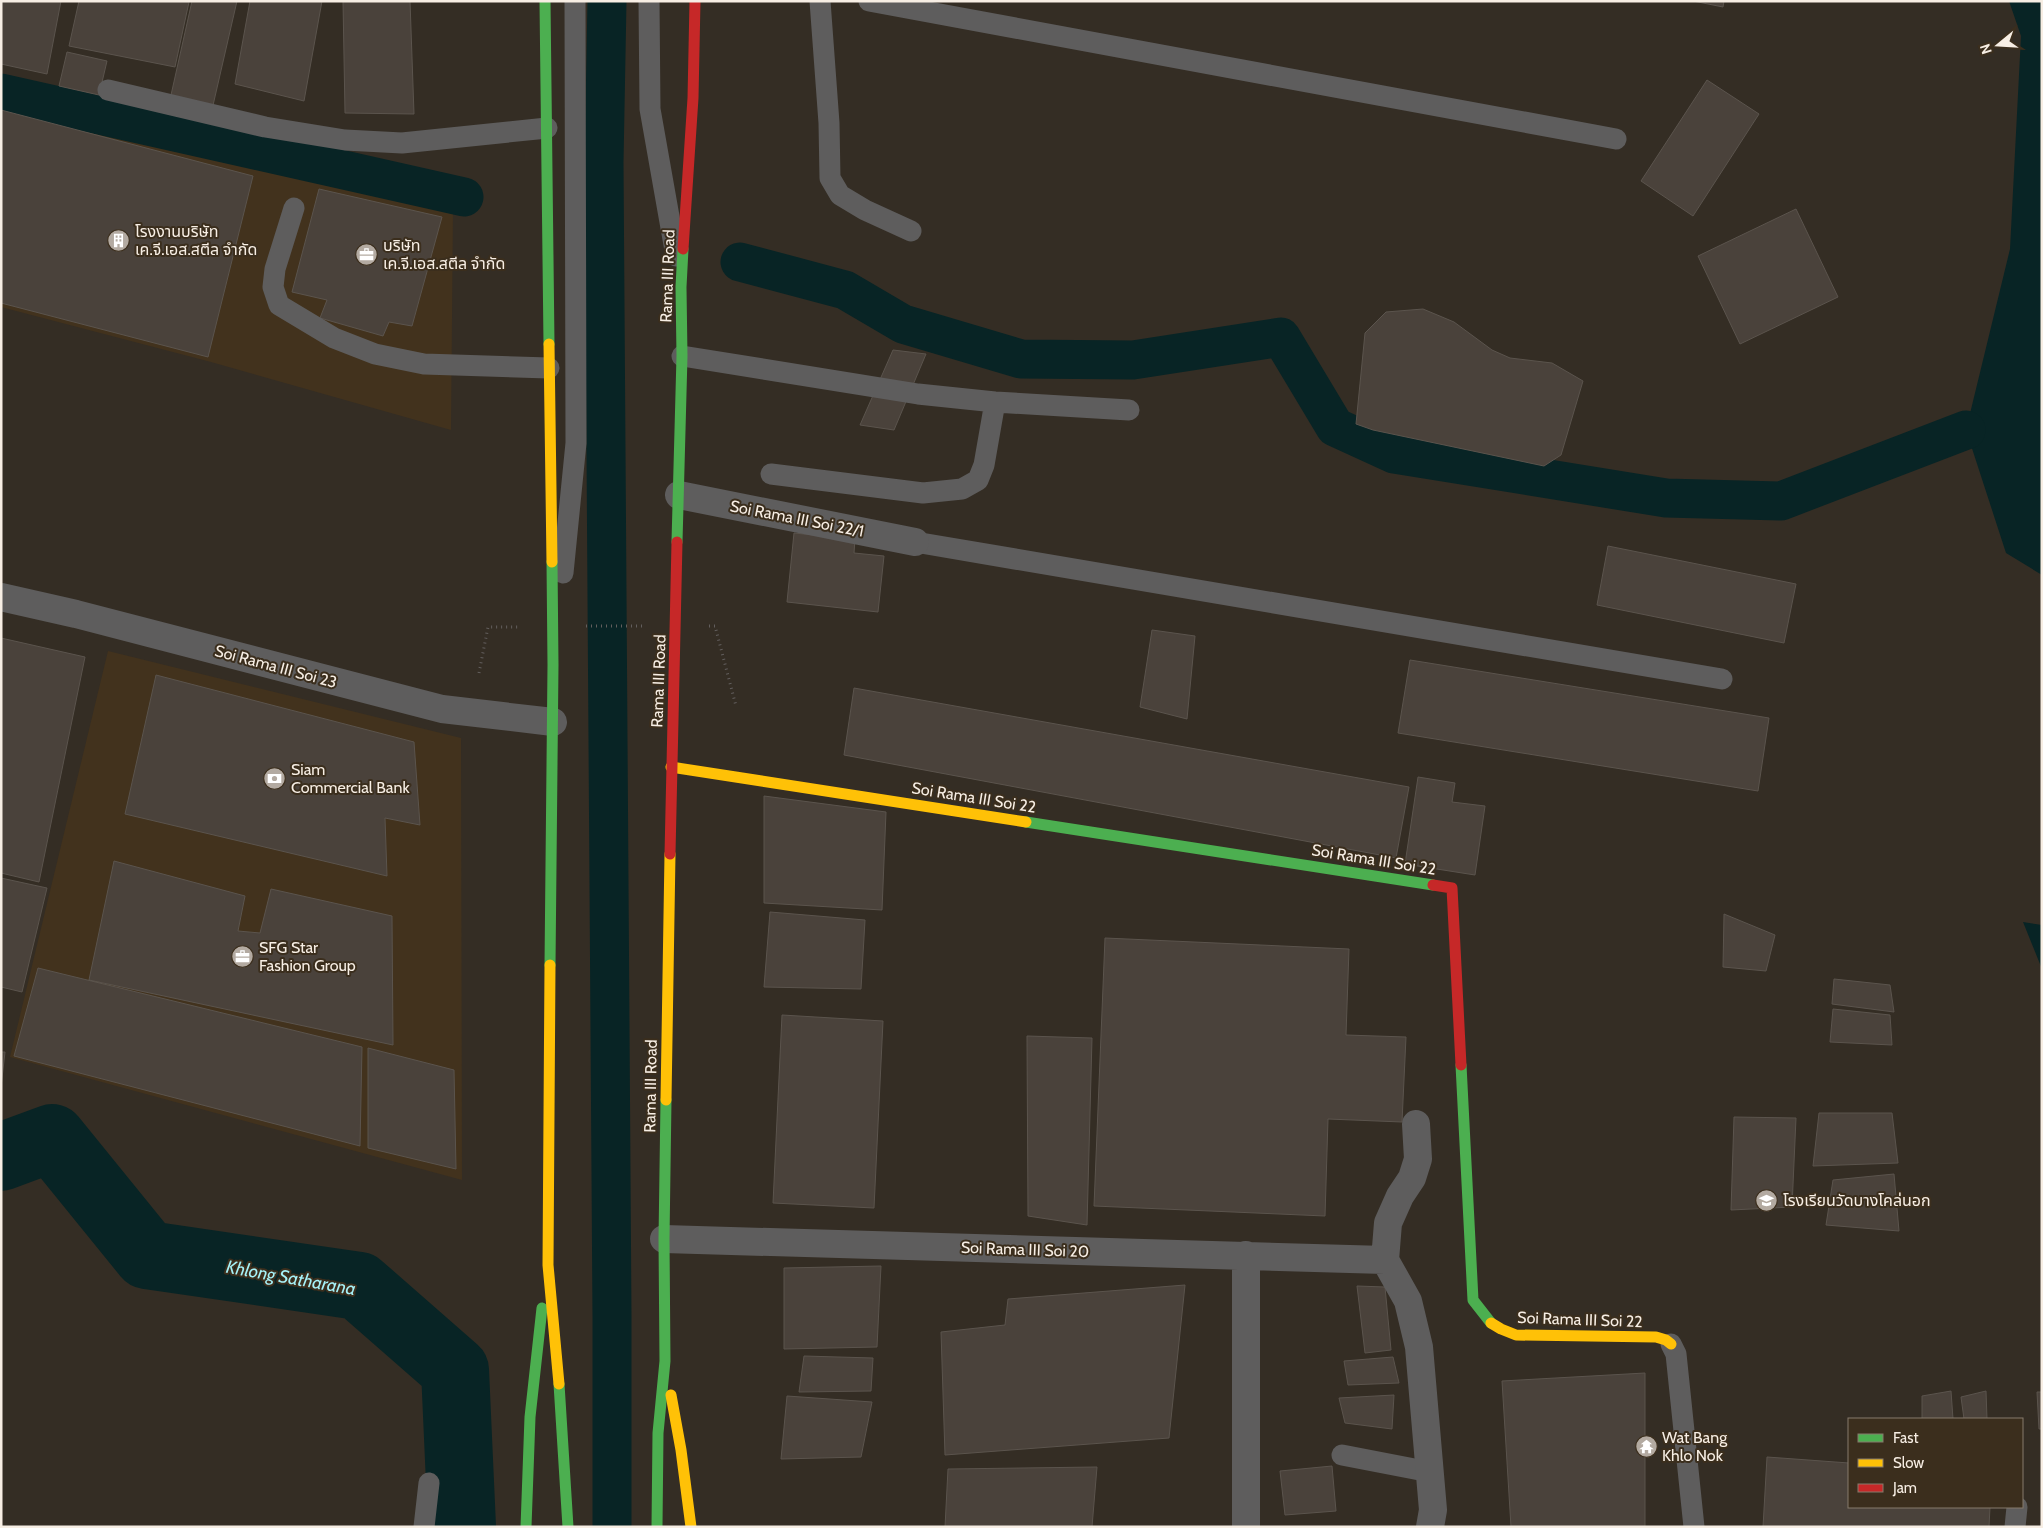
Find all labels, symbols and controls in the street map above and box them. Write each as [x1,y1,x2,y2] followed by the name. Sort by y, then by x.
[1973,20,2023,70] north arrow
[1976,42,1996,57] text: N
[135,222,257,259] place label: โรงงานบริษัท เค.จี.เอส.สตีล จำกัด
[107,228,131,252] building icon: โรงงานบริษัท เค.จี.เอส.สตีล จำกัด
[656,229,679,323] street label: Rama III Road
[383,236,505,273] place label: บริษัท เค.จี.เอส.สตีล จำกัด
[355,242,379,266] office icon: บริษัท เค.จี.เอส.สตีล จำกัด
[728,496,865,541] street label: Soi Rama III Soi 22/1
[647,634,670,728] street label: Rama III Road
[213,641,339,692] street label: Soi Rama III Soi 23
[291,760,410,797] place label: Siam Commercial Bank
[263,766,287,790] bank icon: Siam Commercial Bank
[910,778,1037,817] street label: Soi Rama III Soi 22
[1310,840,1437,879] street label: Soi Rama III Soi 22
[259,938,356,975] place label: SFG Star Fashion Group
[231,944,255,968] office icon: SFG Star Fashion Group
[640,1039,661,1133] street label: Rama III Road
[1755,1188,1779,1212] school or university icon: โรงเรียนวัดบางโคล่นอก
[1783,1191,1931,1210] place label: โรงเรียนวัดบางโคล่นอก
[961,1238,1089,1261] street label: Soi Rama III Soi 20
[224,1256,358,1300] water label: Khlong Satharana
[1517,1308,1643,1331] street label: Soi Rama III Soi 22
[1848,1418,2023,1508] legend
[1662,1428,1728,1465] place label: Wat Bang Khlo Nok
[1893,1429,1918,1447] text: Fast
[1634,1434,1658,1458] temple icon: Wat Bang Khlo Nok
[1893,1454,1924,1472] text: Slow
[1892,1479,1917,1497] text: Jam

